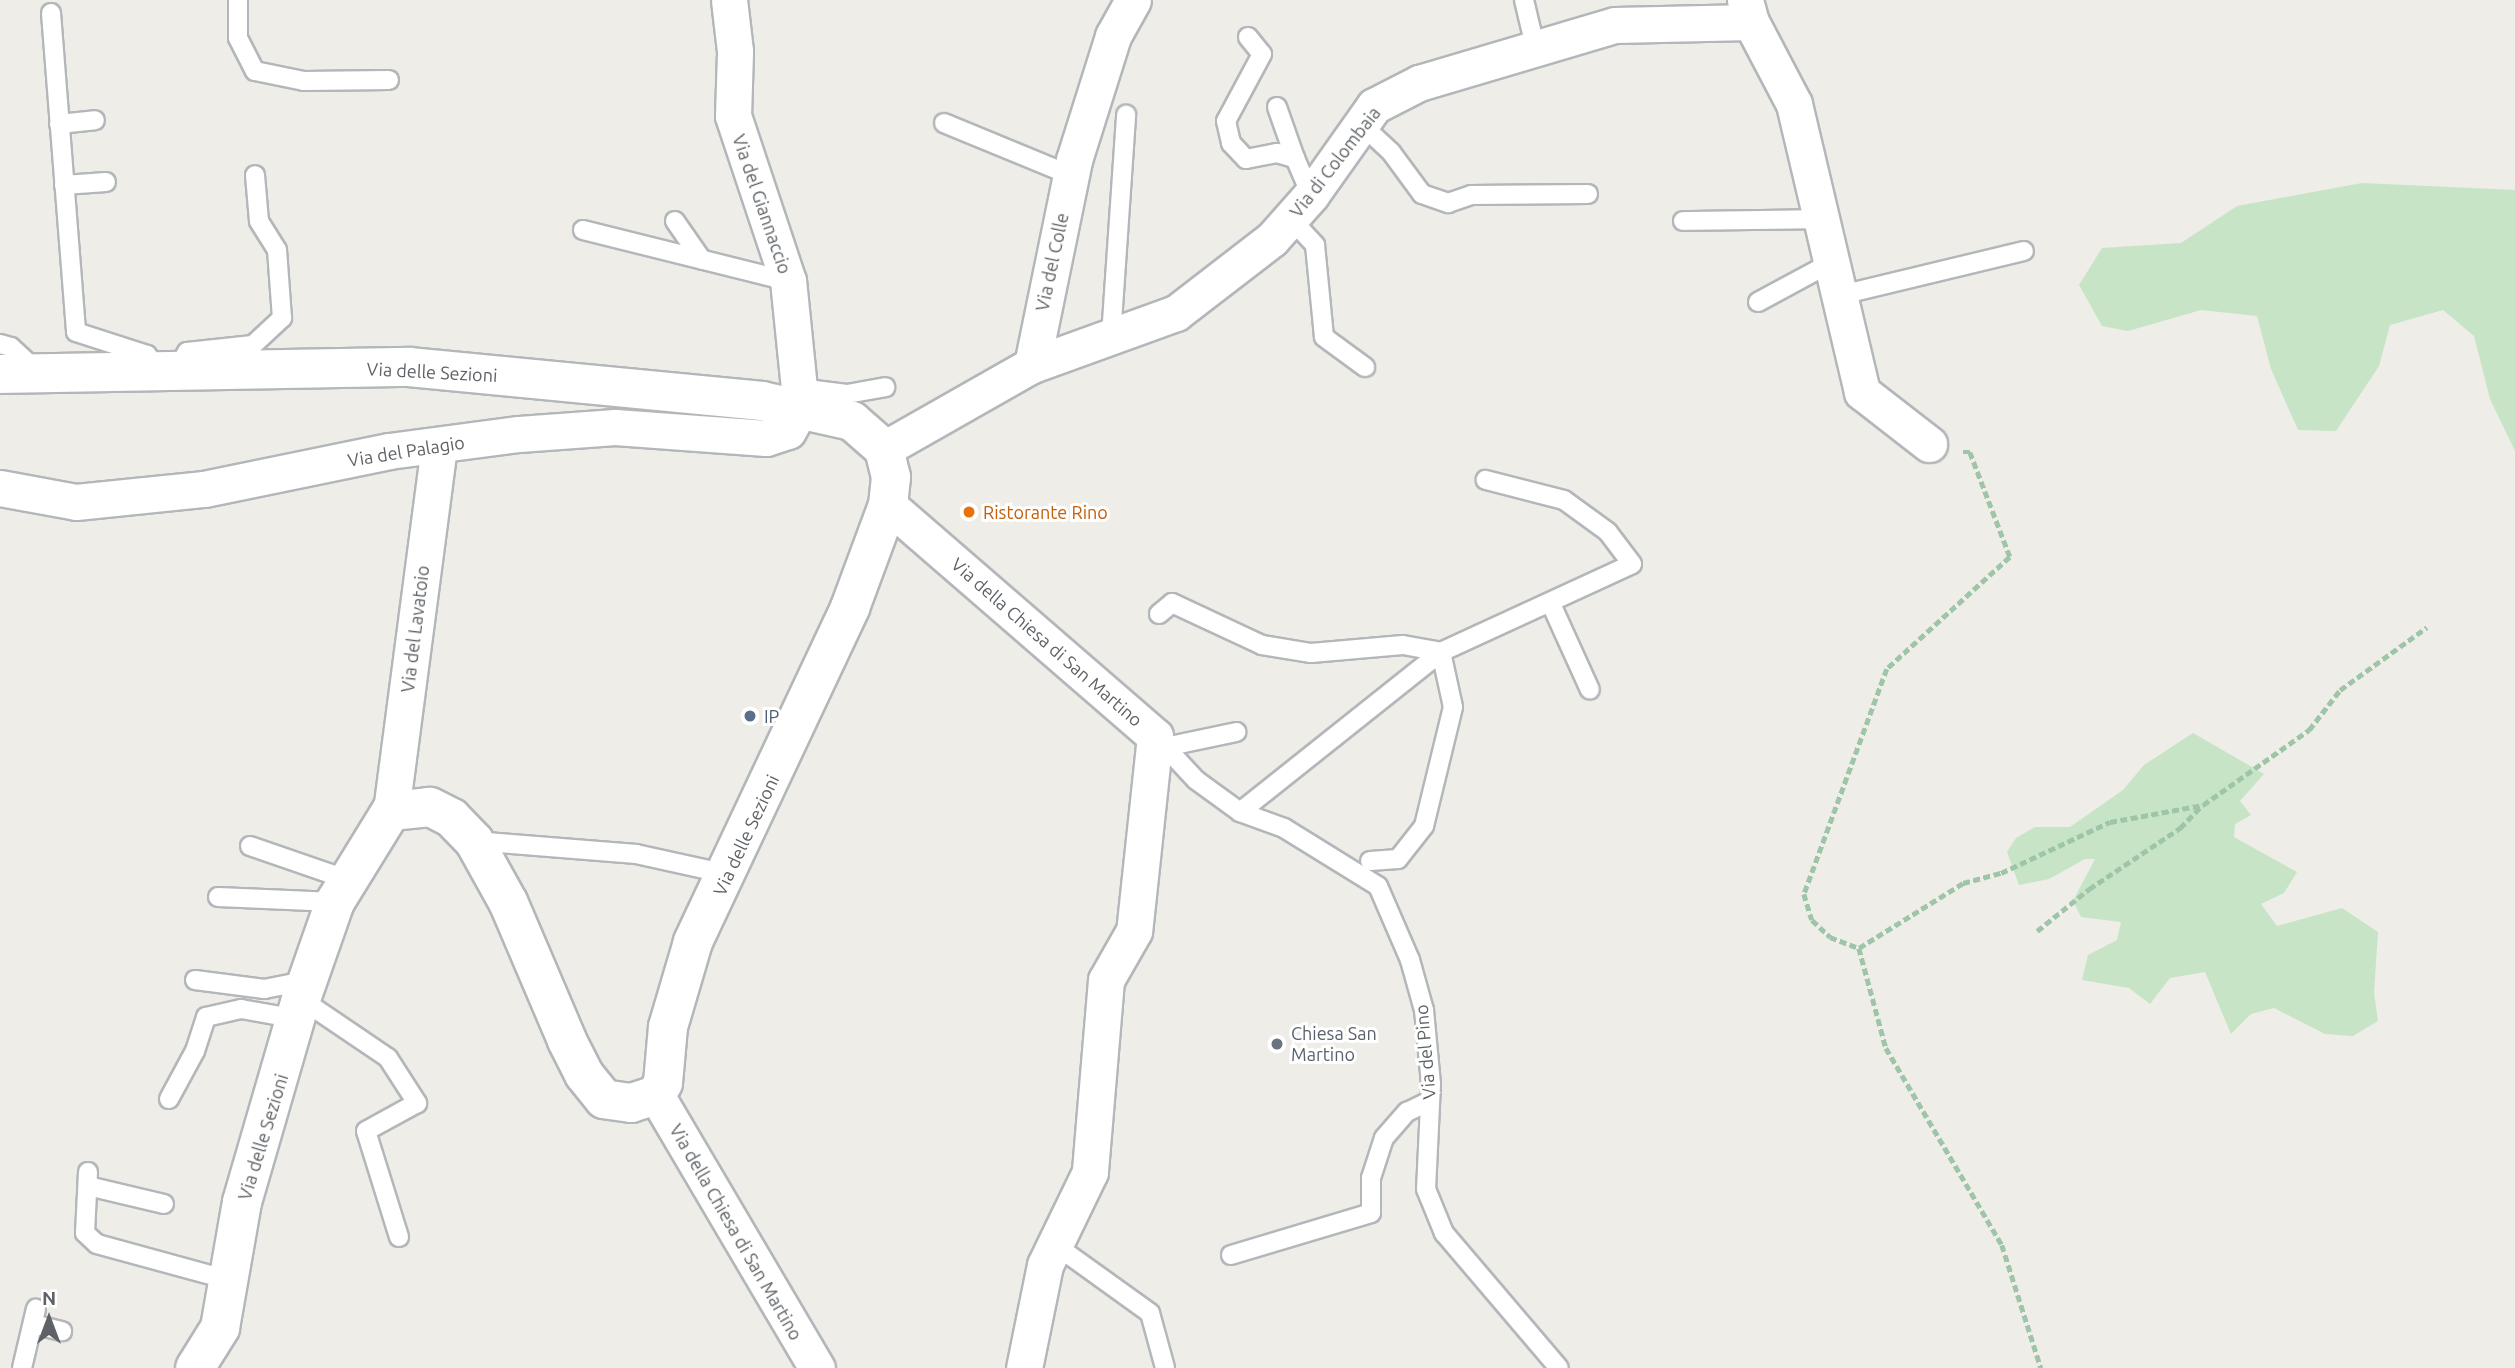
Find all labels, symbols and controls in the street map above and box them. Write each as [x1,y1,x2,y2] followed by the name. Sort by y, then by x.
[1285,102,1385,222] street label: Via di Colombaia
[728,131,796,277] street label: Via del Giannaccio
[1031,211,1073,313] street label: Via del Colle
[366,358,498,386] street label: Via delle Sezioni
[346,431,466,471] street label: Via del Palagio
[983,501,1108,523] place label: Ristorante Rino
[961,504,977,520] marker: Ristorante Rino
[947,553,1147,731] street label: Via della Chiesa di San Martino
[396,564,434,694] street label: Via del Lavatoio
[764,705,779,727] place label: IP
[742,708,758,724] marker: IP
[709,771,783,899] street label: Via delle Sezioni
[1410,1004,1440,1100] street label: Via del Pino
[1291,1023,1377,1066] place label: Chiesa San Martino
[1269,1036,1285,1052] marker: Chiesa San Martino
[234,1071,292,1203] street label: Via delle Sezioni
[665,1120,807,1344] street label: Via della Chiesa di San Martino
[14,1284,84,1354] north arrow
[42,1287,56,1309] text: N

